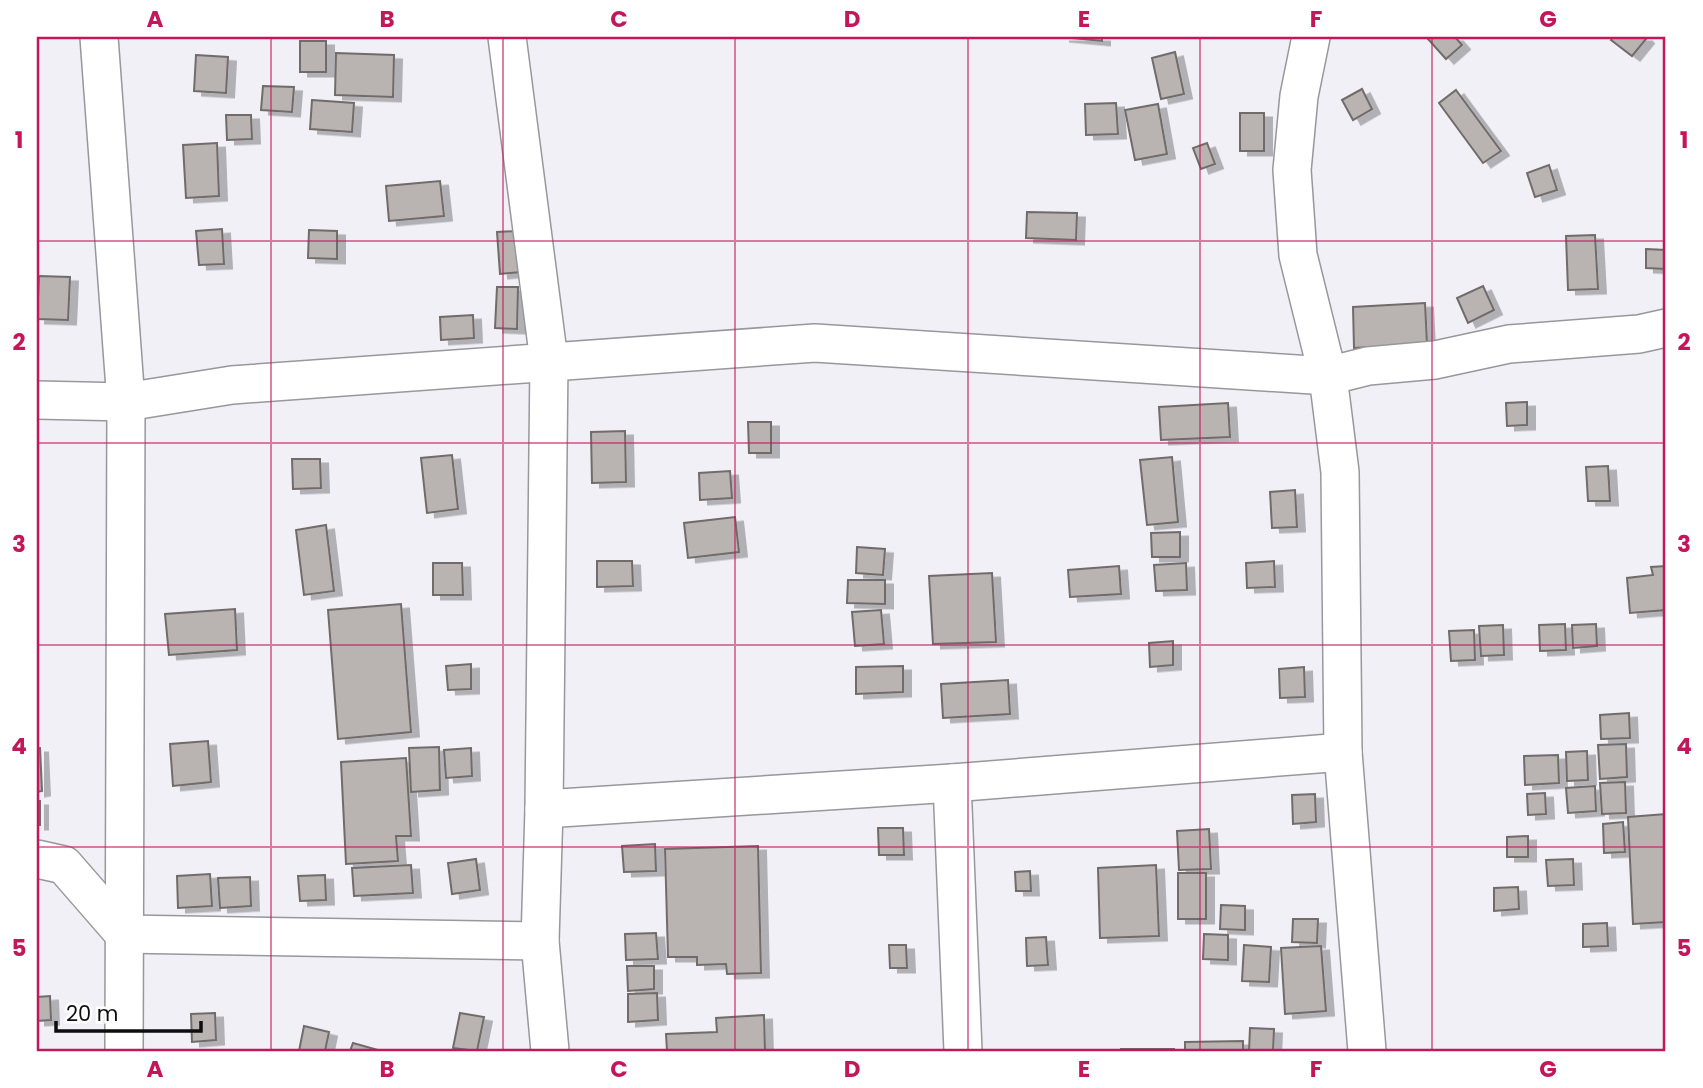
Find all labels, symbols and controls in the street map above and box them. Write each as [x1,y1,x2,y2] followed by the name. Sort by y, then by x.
[147,3,164,35] text: A
[379,3,395,35] text: B
[610,3,628,35] text: C
[844,3,860,35] text: D
[1078,3,1090,35] text: E
[1310,3,1322,35] text: F
[1539,3,1557,35] text: G
[15,124,23,156] text: 1
[1680,124,1688,156] text: 1
[12,326,26,358] text: 2
[1677,326,1691,358] text: 2
[12,528,26,560] text: 3
[1677,528,1691,560] text: 3
[11,730,27,762] text: 4
[1676,730,1692,762] text: 4
[12,932,26,964] text: 5
[1677,932,1691,964] text: 5
[56,990,201,1034] scale bar
[66,999,119,1028] text: 20 m
[147,1053,164,1085] text: A
[379,1053,395,1085] text: B
[610,1053,628,1085] text: C
[844,1053,860,1085] text: D
[1078,1053,1090,1085] text: E
[1310,1053,1322,1085] text: F
[1539,1053,1557,1085] text: G

